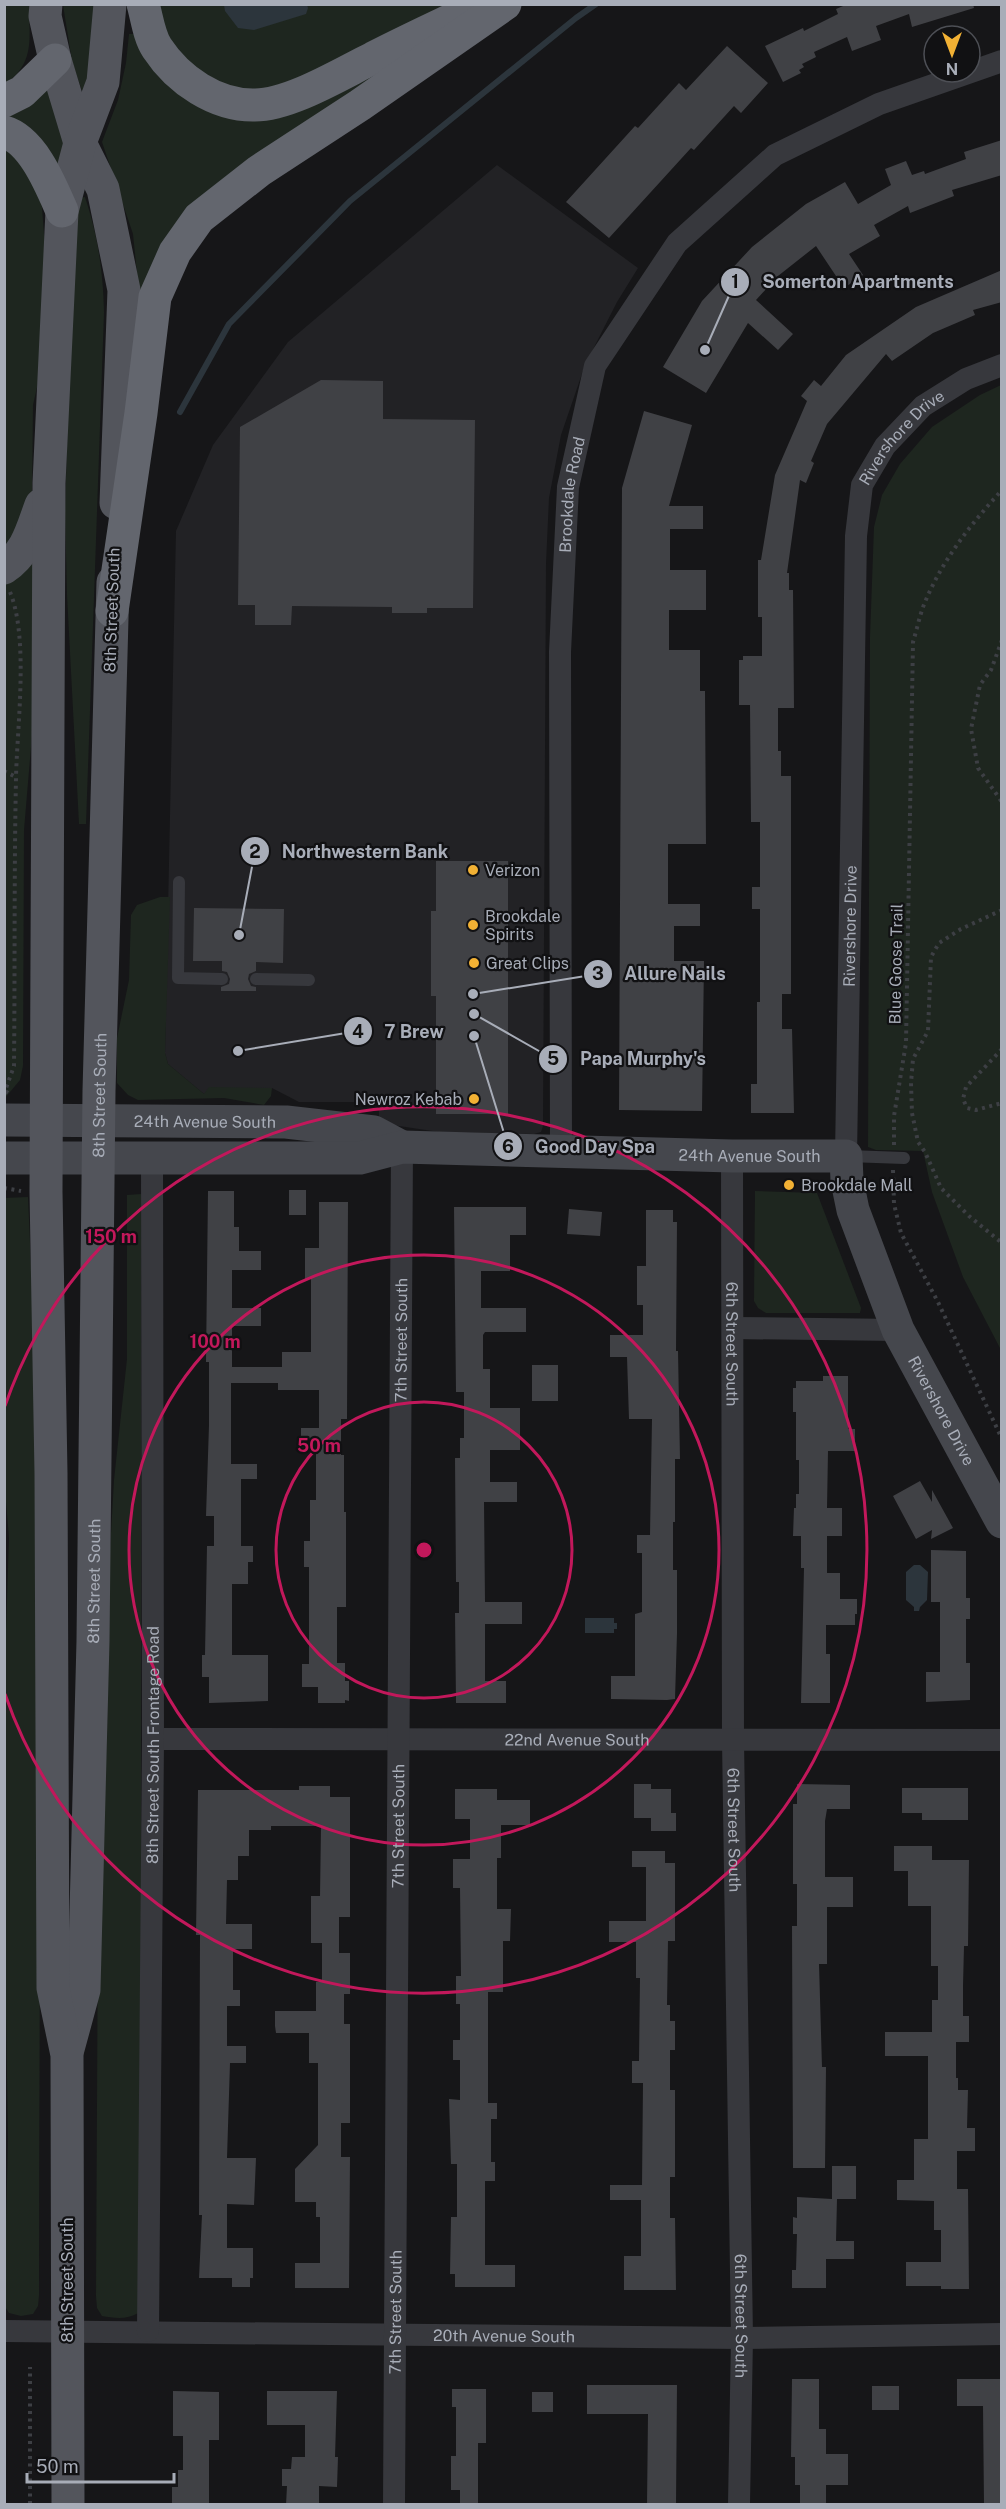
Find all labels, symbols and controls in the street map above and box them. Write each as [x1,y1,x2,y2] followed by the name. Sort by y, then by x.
[922,24,982,84] north arrow
[946,59,958,78] text: N
[720,264,966,300] callout: Somerton Apartments
[731,271,739,292] text: 1
[762,271,954,292] text: Somerton Apartments
[855,386,947,488] street label: Rivershore Drive
[555,435,588,553] street label: Brookdale Road
[100,547,124,673] street label: 8th Street South
[240,833,460,869] callout: Northwestern Bank
[249,841,261,862] text: 2
[282,841,449,862] text: Northwestern Bank
[485,861,540,880] place label: Verizon
[466,863,480,877] marker: Verizon
[839,865,860,987] street label: Rivershore Drive
[885,903,907,1025] street label: Blue Goose Trail
[485,907,560,944] place label: Brookdale Spirits
[466,918,480,932] marker: Brookdale Spirits
[486,954,569,973] place label: Great Clips
[467,956,481,970] marker: Great Clips
[583,956,738,992] callout: Allure Nails
[592,963,604,984] text: 3
[624,963,726,984] text: Allure Nails
[343,1013,456,1049] callout: 7 Brew
[352,1021,364,1042] text: 4
[384,1021,444,1042] text: 7 Brew
[89,1033,110,1158] street label: 8th Street South
[538,1041,718,1077] callout: Papa Murphy's
[547,1048,559,1069] text: 5
[580,1048,706,1069] text: Papa Murphy's
[355,1090,462,1109] place label: Newroz Kebab
[467,1092,481,1106] marker: Newroz Kebab
[134,1111,276,1131] street label: 24th Avenue South
[493,1128,667,1164] callout: Good Day Spa
[502,1136,514,1157] text: 6
[535,1136,655,1157] text: Good Day Spa
[678,1145,821,1166] street label: 24th Avenue South
[801,1176,913,1195] place label: Brookdale Mall
[782,1178,796,1192] marker: Brookdale Mall
[85,1226,137,1247] text: 150 m
[391,1278,411,1402] street label: 7th Street South
[723,1282,742,1406] street label: 6th Street South
[189,1331,241,1352] text: 100 m
[904,1353,979,1469] street label: Rivershore Drive
[297,1435,341,1456] text: 50 m
[83,1519,104,1644] street label: 8th Street South
[414,1540,434,1560] centre of rings
[142,1626,163,1864] street label: 8th Street South Frontage Road
[504,1730,650,1749] street label: 22nd Avenue South
[388,1764,408,1888] street label: 7th Street South
[724,1768,745,1892] street label: 6th Street South
[58,2218,77,2342] street label: 8th Street South
[385,2250,405,2374] street label: 7th Street South
[731,2254,752,2378] street label: 6th Street South
[433,2326,575,2346] street label: 20th Avenue South
[27,2446,174,2484] scale bar
[36,2456,79,2477] text: 50 m

